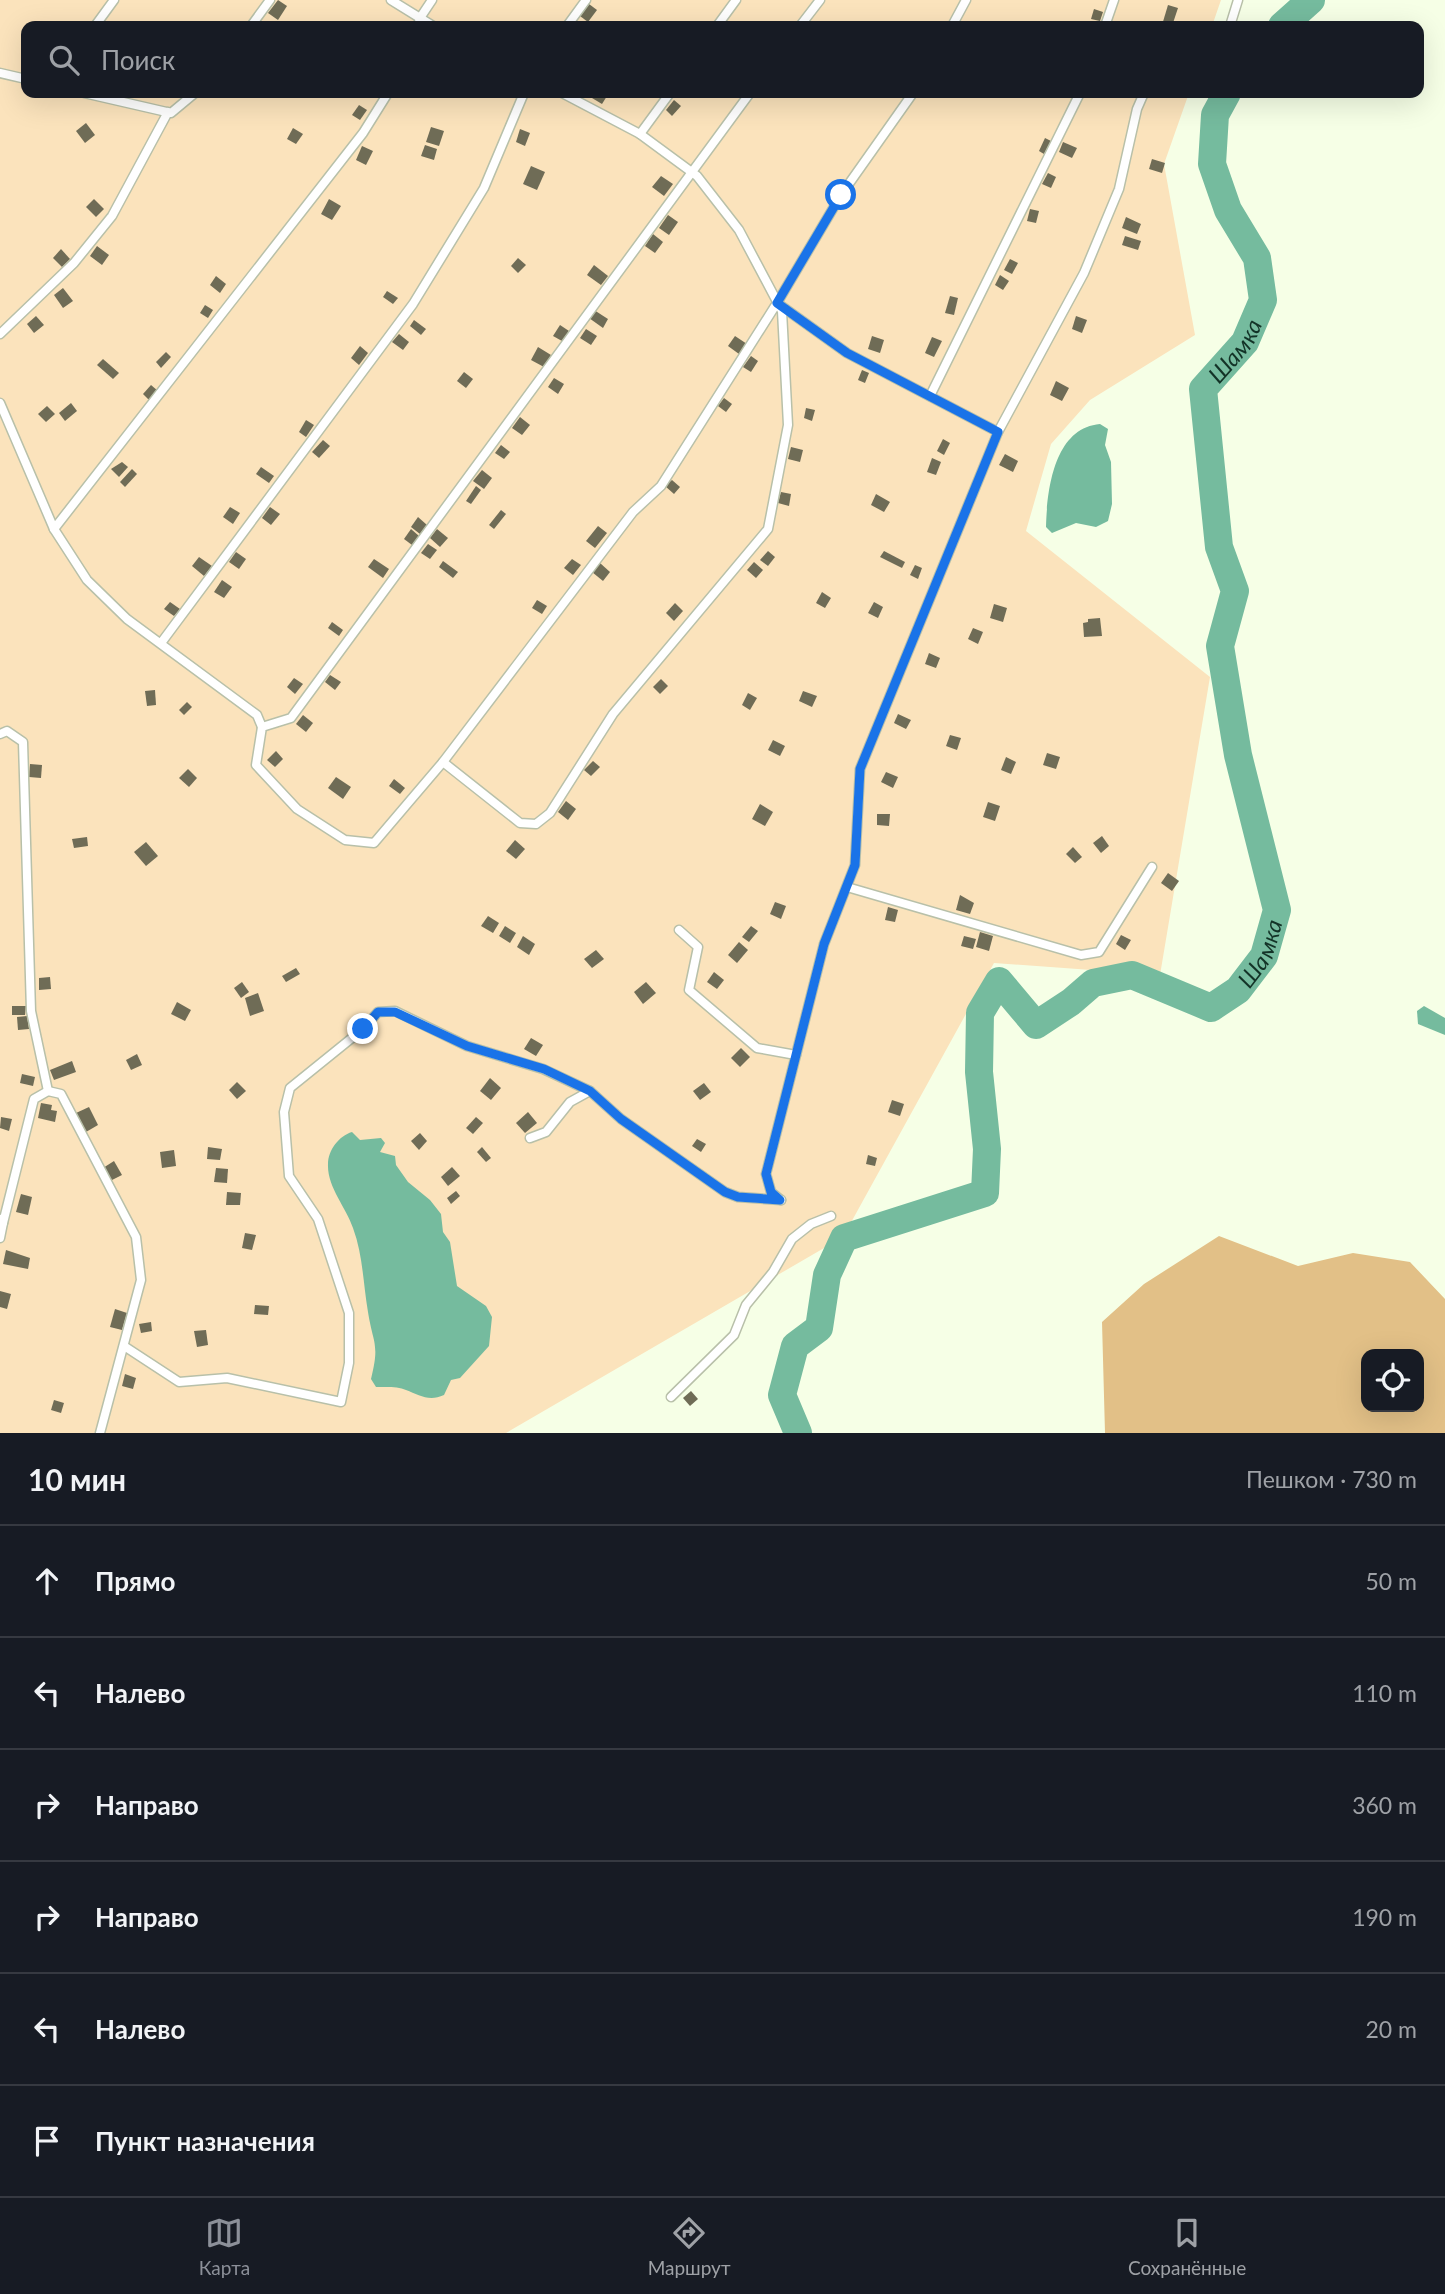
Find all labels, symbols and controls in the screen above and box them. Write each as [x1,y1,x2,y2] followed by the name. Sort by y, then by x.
[21,21,1424,98] search box
[45,41,83,79] icon: search
[101,44,175,76] text: Поиск
[825,179,856,210] route start
[1202,315,1267,388] water label: Шамка
[1231,916,1288,993] water label: Шамка
[347,1013,378,1044] route end
[1361,1349,1424,1412] map controls
[1361,1349,1424,1412] button: locate
[28,1461,126,1497] text: 10 мин
[1246,1465,1417,1493] text: Пешком · 730 m
[28,1562,66,1600] icon: ahead
[95,1565,176,1597] text: Прямо
[1366,1567,1417,1595] text: 50 m
[28,1674,66,1712] icon: left
[95,1677,185,1709] text: Налево
[1352,1679,1417,1707] text: 110 m
[28,1786,66,1824] icon: right
[95,1789,199,1821] text: Направо
[1352,1791,1417,1819] text: 360 m
[28,1898,66,1936] icon: right
[95,1901,199,1933] text: Направо
[1352,1903,1417,1931] text: 190 m
[28,2010,66,2048] icon: left
[95,2013,185,2045] text: Налево
[1366,2015,1417,2043] text: 20 m
[28,2122,66,2160] icon: arrive
[95,2125,315,2157] text: Пункт назначения
[199,2214,250,2279] tab: Карта
[648,2214,730,2279] tab: Маршрут
[1128,2214,1246,2279] tab: Сохранённые

